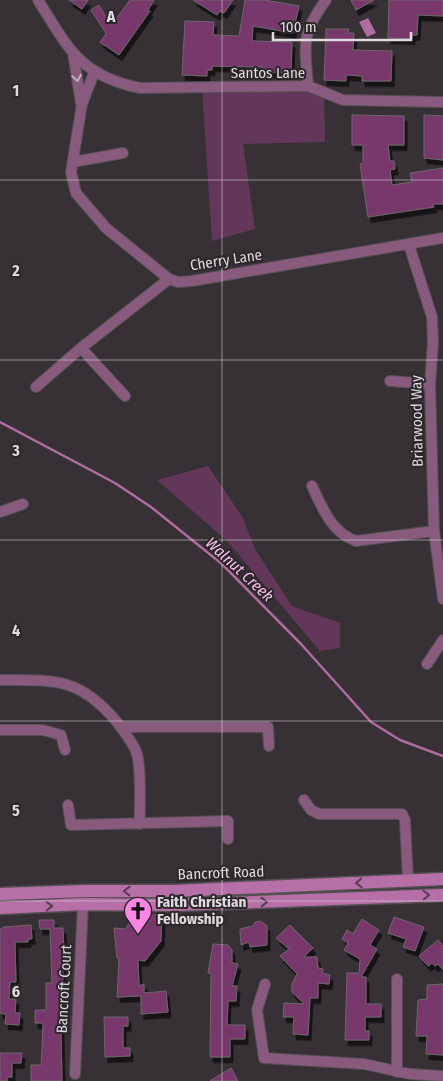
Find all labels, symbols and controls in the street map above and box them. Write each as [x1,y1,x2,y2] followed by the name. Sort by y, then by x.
[106,7,116,26] text: A
[273,10,410,42] scale bar
[280,18,317,36] text: 100 m
[231,64,305,82] street label: Santos Lane
[72,74,82,83] one-way arrow
[13,81,19,100] text: 1
[189,245,263,275] street label: Cherry Lane
[11,261,20,280] text: 2
[407,375,427,467] street label: Briarwood Way
[11,441,20,460] text: 3
[202,533,278,606] water label: Walnut Creek
[12,621,20,640] text: 4
[12,801,20,820] text: 5
[177,862,265,884] street label: Bancroft Road
[355,878,363,888] one-way arrow
[123,886,130,896] one-way arrow
[422,890,430,901] one-way arrow
[157,893,246,928] place label: Faith Christian Fellowship
[123,896,153,935] church icon: Faith Christian Fellowship
[260,896,268,907] one-way arrow
[45,900,53,911] one-way arrow
[53,944,75,1034] street label: Bancroft Court
[12,982,20,1001] text: 6

